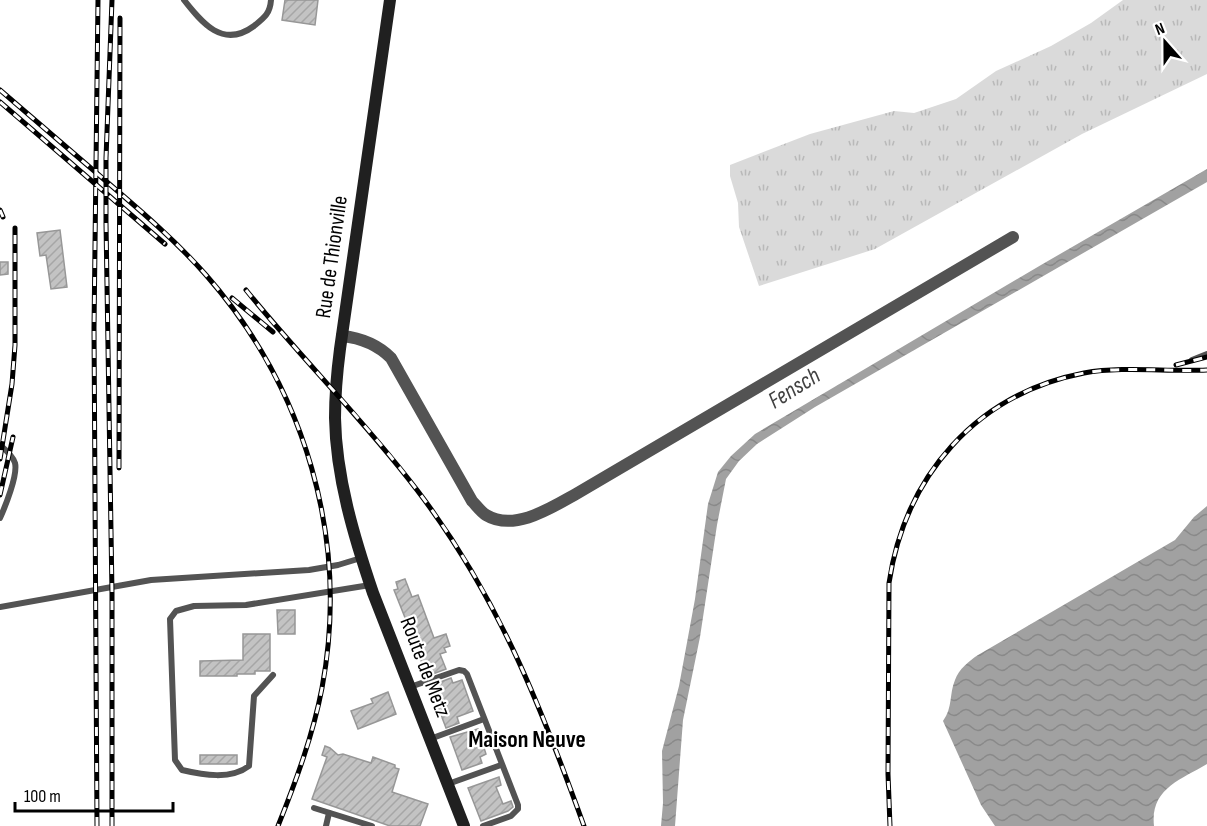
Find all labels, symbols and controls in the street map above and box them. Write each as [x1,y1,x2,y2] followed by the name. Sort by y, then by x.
[1135,12,1195,72] north arrow
[1153,19,1168,40] text: N
[310,194,354,320] street label: Rue de Thionville
[763,361,825,415] water label: Fensch
[394,613,456,721] street label: Route de Metz
[468,725,586,754] district label: Maison Neuve
[15,775,172,813] scale bar
[24,786,61,807] text: 100 m

